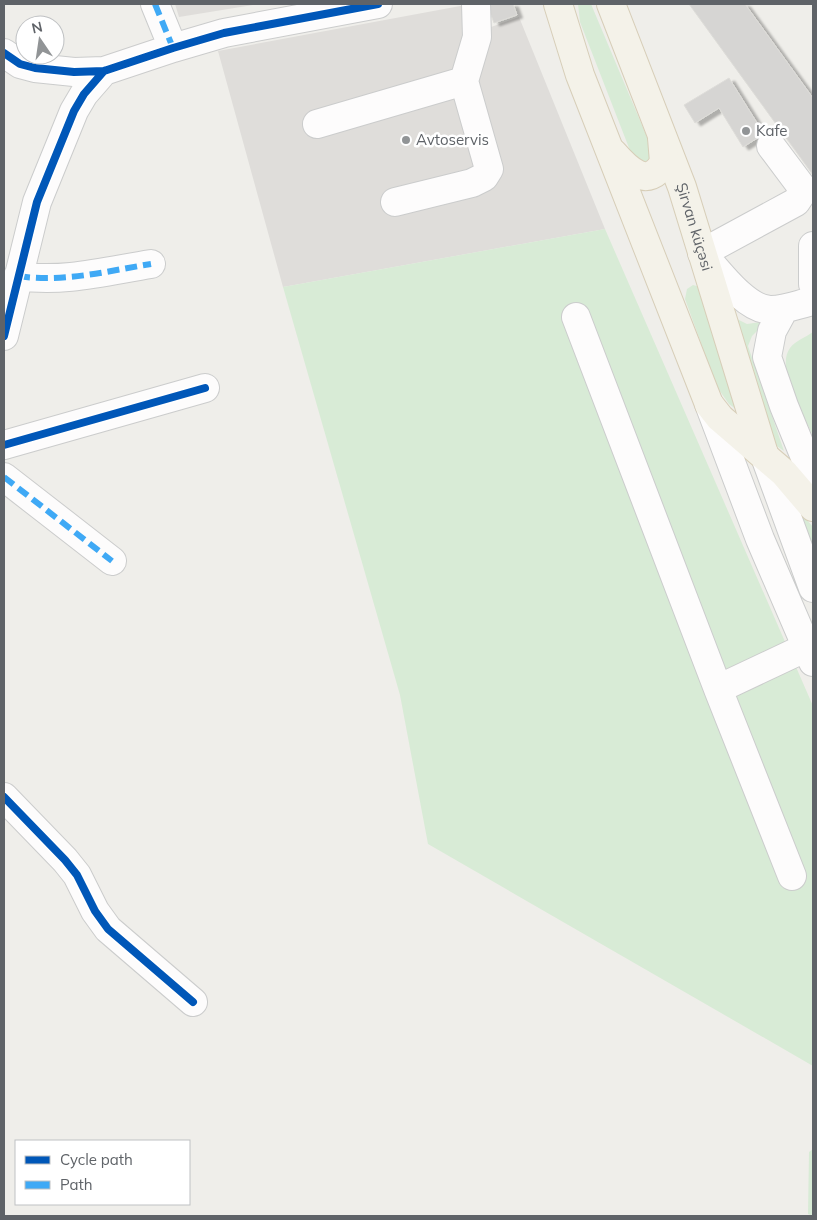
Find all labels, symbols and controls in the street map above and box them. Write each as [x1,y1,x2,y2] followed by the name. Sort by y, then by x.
[15,15,65,65] north arrow
[30,17,44,37] text: N
[756,121,788,140] place label: Kafe
[740,125,752,137] marker: Kafe
[416,130,489,149] place label: Avtoservis
[400,134,412,146] marker: Avtoservis
[672,180,717,273] street label: Şirvan küçəsi
[15,1140,190,1205] legend
[60,1150,133,1169] text: Cycle path
[60,1175,92,1194] text: Path

